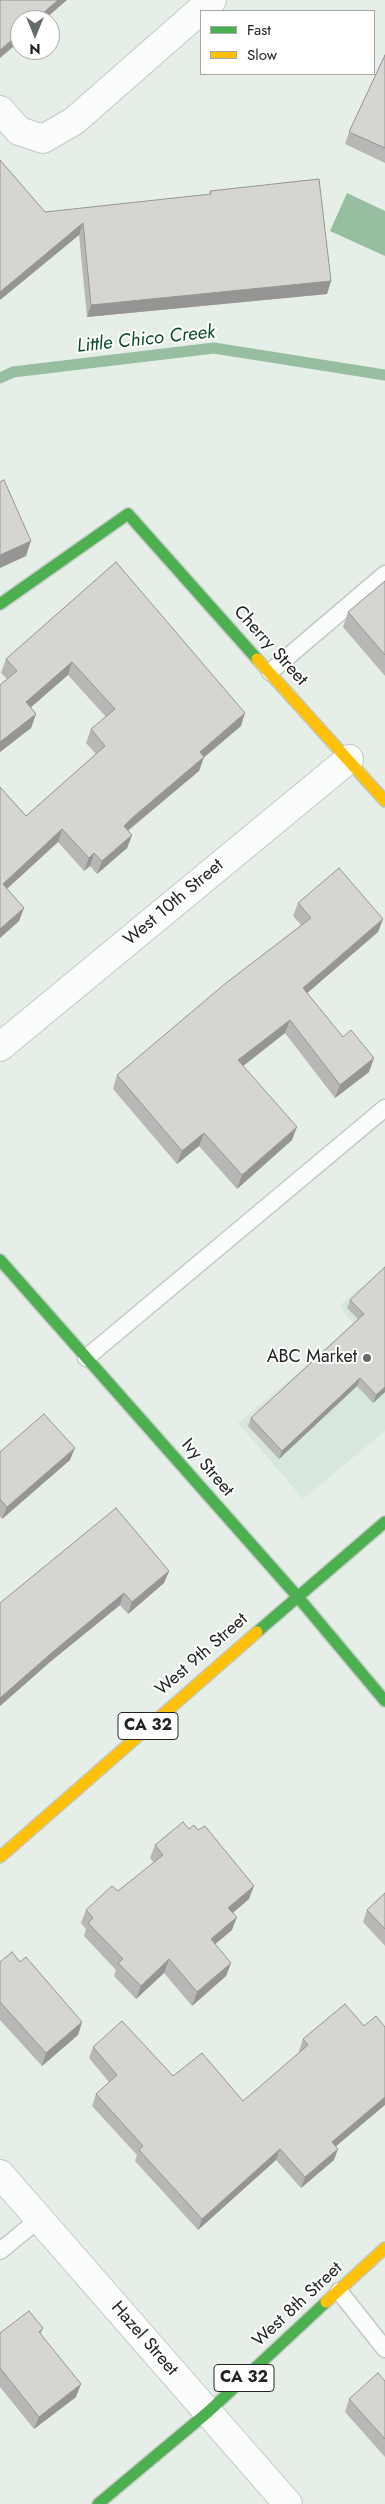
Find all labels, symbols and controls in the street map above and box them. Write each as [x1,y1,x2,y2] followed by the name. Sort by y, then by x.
[10,10,60,60] north arrow
[200,10,375,75] legend
[247,19,271,41] text: Fast
[29,39,41,59] text: N
[247,44,277,66] text: Slow
[76,321,216,359] water label: Little Chico Creek
[228,602,312,690] street label: Cherry Street
[120,855,228,951] street label: West 10th Street
[267,1347,357,1369] place label: ABC Market
[361,1352,373,1364] marker: ABC Market
[176,1435,238,1501] street label: Ivy Street
[151,1609,253,1701] street label: West 9th Street
[118,1712,178,1740] road number: CA 32
[249,2258,347,2352] street label: West 8th Street
[106,2297,182,2381] street label: Hazel Street
[214,2364,274,2392] road number: CA 32

